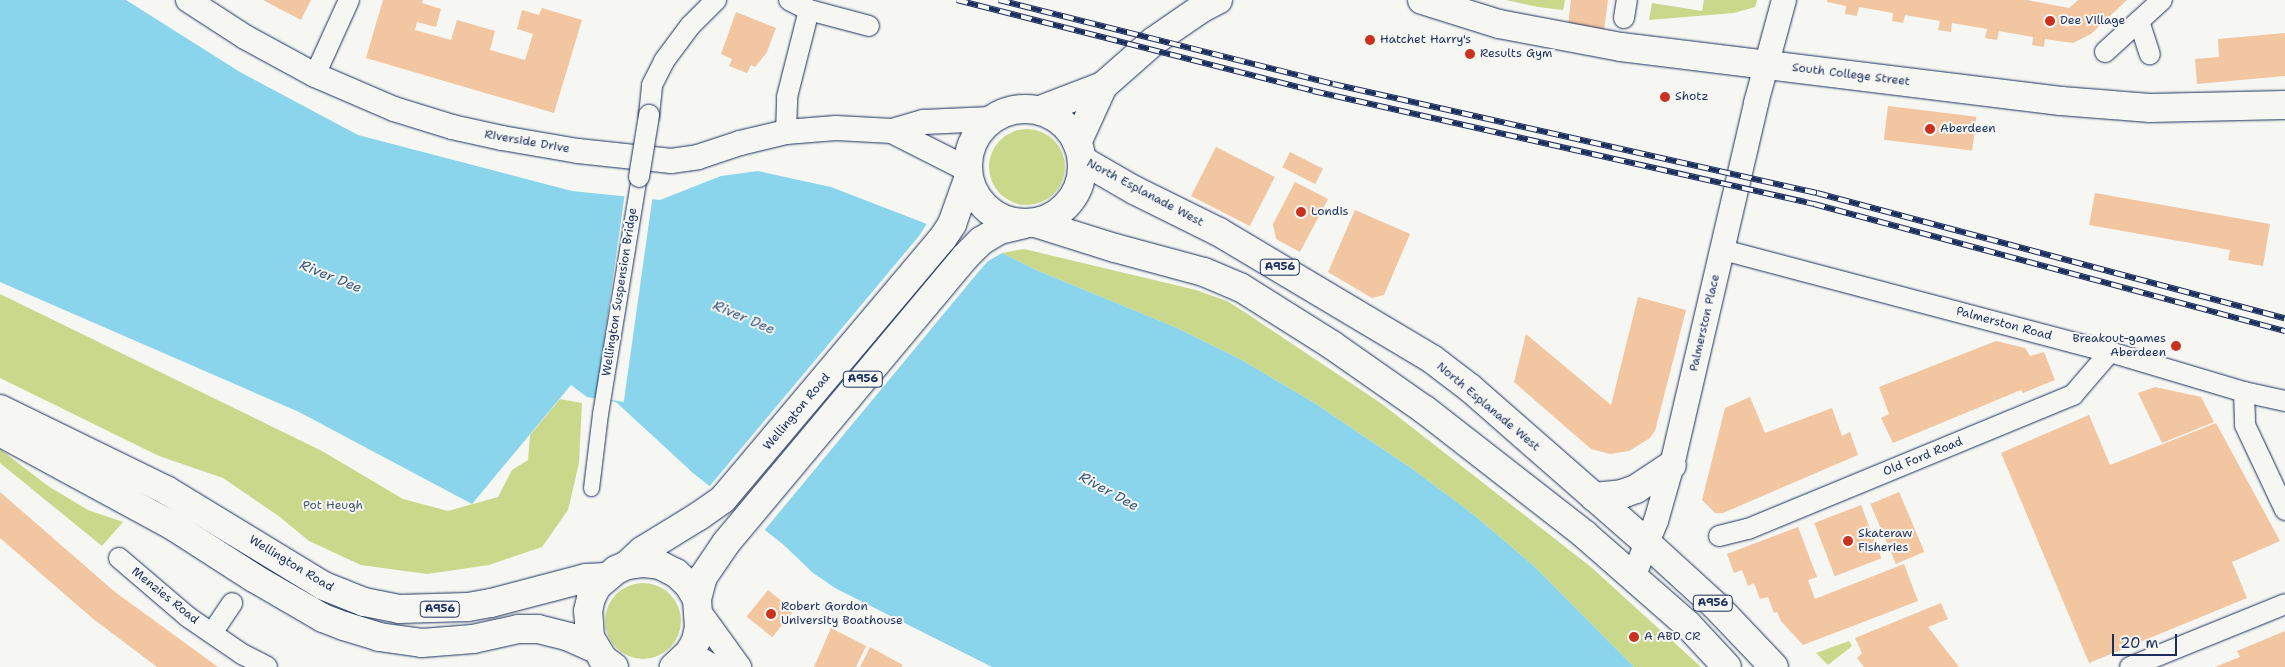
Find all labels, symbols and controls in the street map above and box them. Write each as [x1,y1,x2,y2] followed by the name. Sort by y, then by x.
[2060,14,2125,28] place label: Dee Village
[2044,15,2056,27] marker: Dee Village
[1380,33,1471,47] place label: Hatchet Harry's
[1364,34,1376,46] marker: Hatchet Harry's
[1480,47,1552,61] place label: Results Gym
[1464,48,1476,60] marker: Results Gym
[1791,61,1911,89] street label: South College Street
[1675,90,1709,104] place label: Shotz
[1659,91,1671,103] marker: Shotz
[1940,122,1996,136] place label: Aberdeen
[1924,123,1936,135] marker: Aberdeen
[483,127,571,157] street label: Riverside Drive
[1084,156,1206,230] street label: North Esplanade West
[1311,205,1349,219] place label: Londis
[1295,206,1307,218] marker: Londis
[600,207,640,377] street label: Wellington Suspension Bridge
[298,256,364,296] water label: River Dee
[1259,258,1301,276] road number: A956
[1687,273,1723,373] street label: Palmerston Place
[711,297,777,337] water label: River Dee
[1954,304,2054,344] street label: Palmerston Road
[2072,332,2166,360] place label: Breakout-games Aberdeen
[2170,340,2182,352] marker: Breakout-games Aberdeen
[1433,360,1543,454] street label: North Esplanade West
[842,370,884,388] road number: A956
[761,371,833,453] street label: Wellington Road
[1881,435,1965,479] street label: Old Ford Road
[1076,468,1142,514] water label: River Dee
[303,499,363,513] park label: Pot Heugh
[1858,527,1912,555] place label: Skateraw Fisheries
[246,533,336,595] street label: Wellington Road
[1842,535,1854,547] marker: Skateraw Fisheries
[129,565,201,627] street label: Menzies Road
[1692,594,1734,612] road number: A956
[419,600,461,618] road number: A956
[781,600,903,628] place label: Robert Gordon University Boathouse
[765,608,777,620] marker: Robert Gordon University Boathouse
[2115,624,2180,656] scale bar
[1644,630,1700,644] place label: A ABD CR
[1628,631,1640,643] marker: A ABD CR
[2120,633,2159,653] text: 20 m

